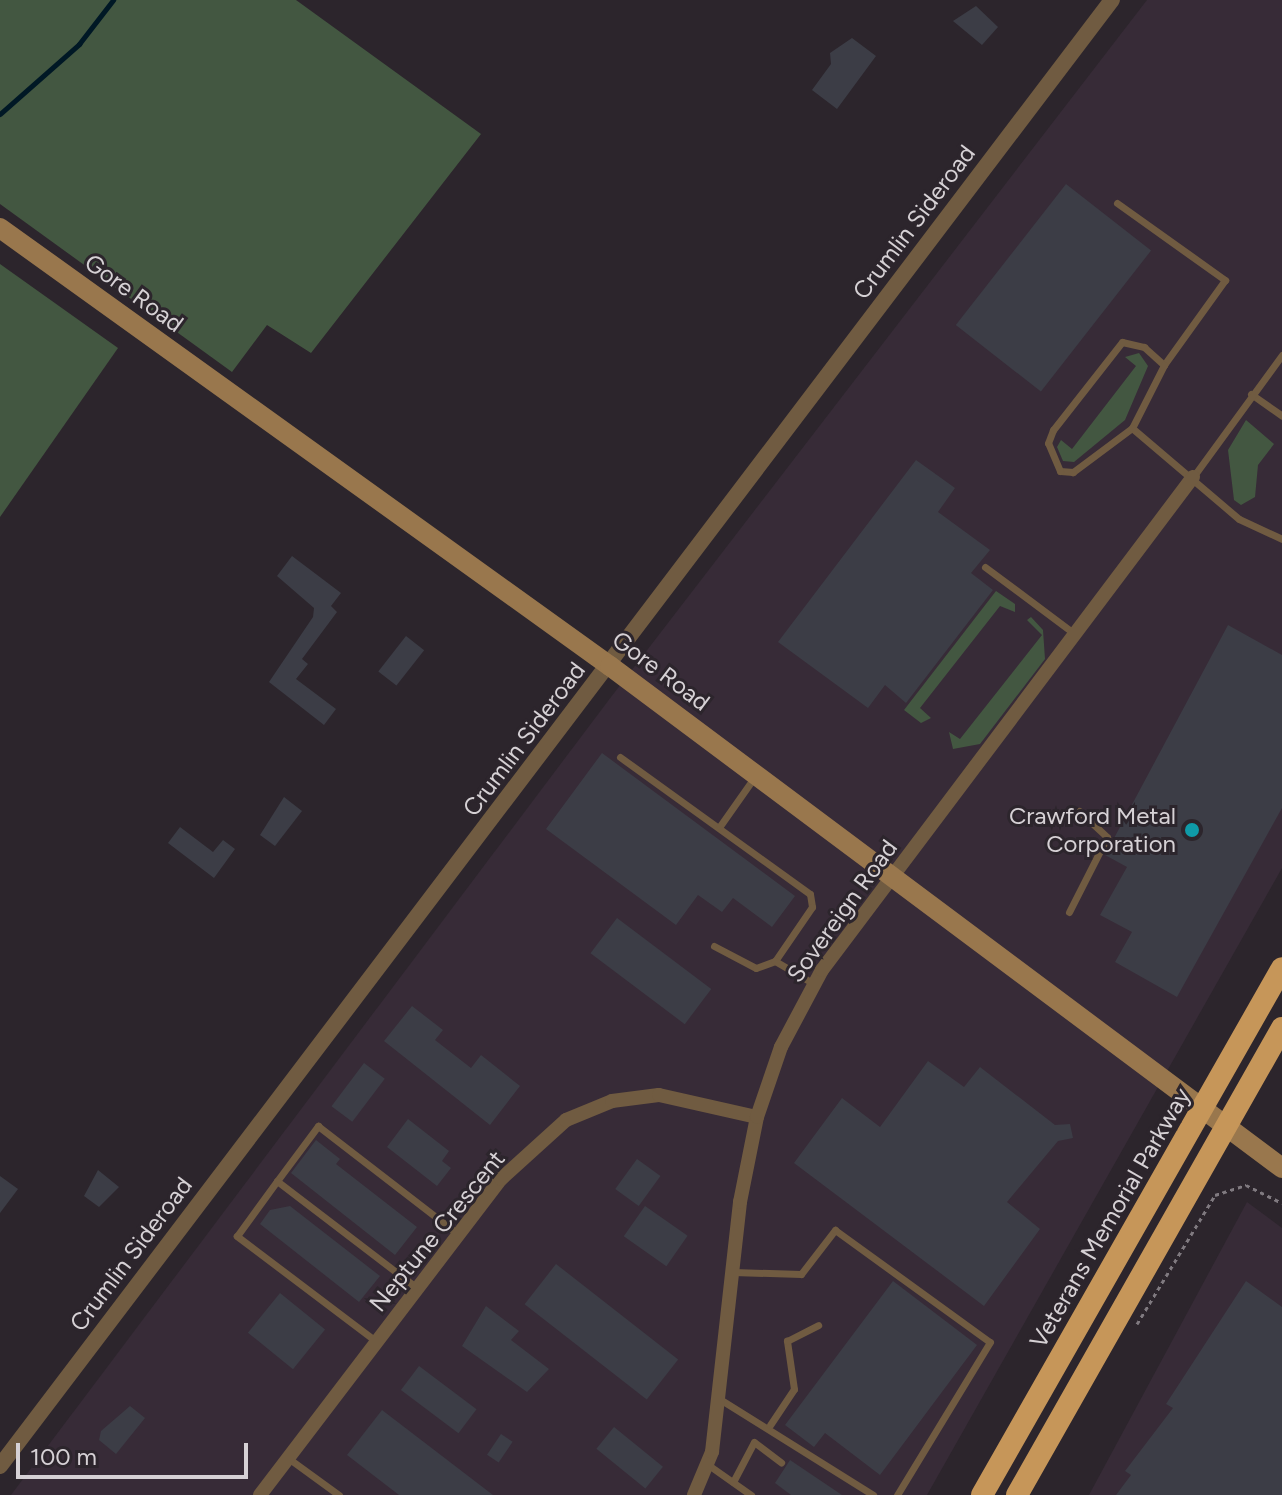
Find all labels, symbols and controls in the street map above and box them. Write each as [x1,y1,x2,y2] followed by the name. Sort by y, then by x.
[847,139,981,305] street label: Crumlin Sideroad
[79,248,189,338] street label: Gore Road
[607,625,715,717] street label: Gore Road
[457,656,591,822] street label: Crumlin Sideroad
[1009,802,1176,858] place label: Crawford Metal Corporation
[1183,821,1201,839] marker: Crawford Metal Corporation
[781,834,903,988] street label: Sovereign Road
[1024,1083,1196,1353] street label: Veterans Memorial Parkway
[363,1145,511,1317] street label: Neptune Crescent
[64,1171,198,1337] street label: Crumlin Sideroad
[20,1427,252,1477] scale bar
[30,1442,97,1471] text: 100 m

